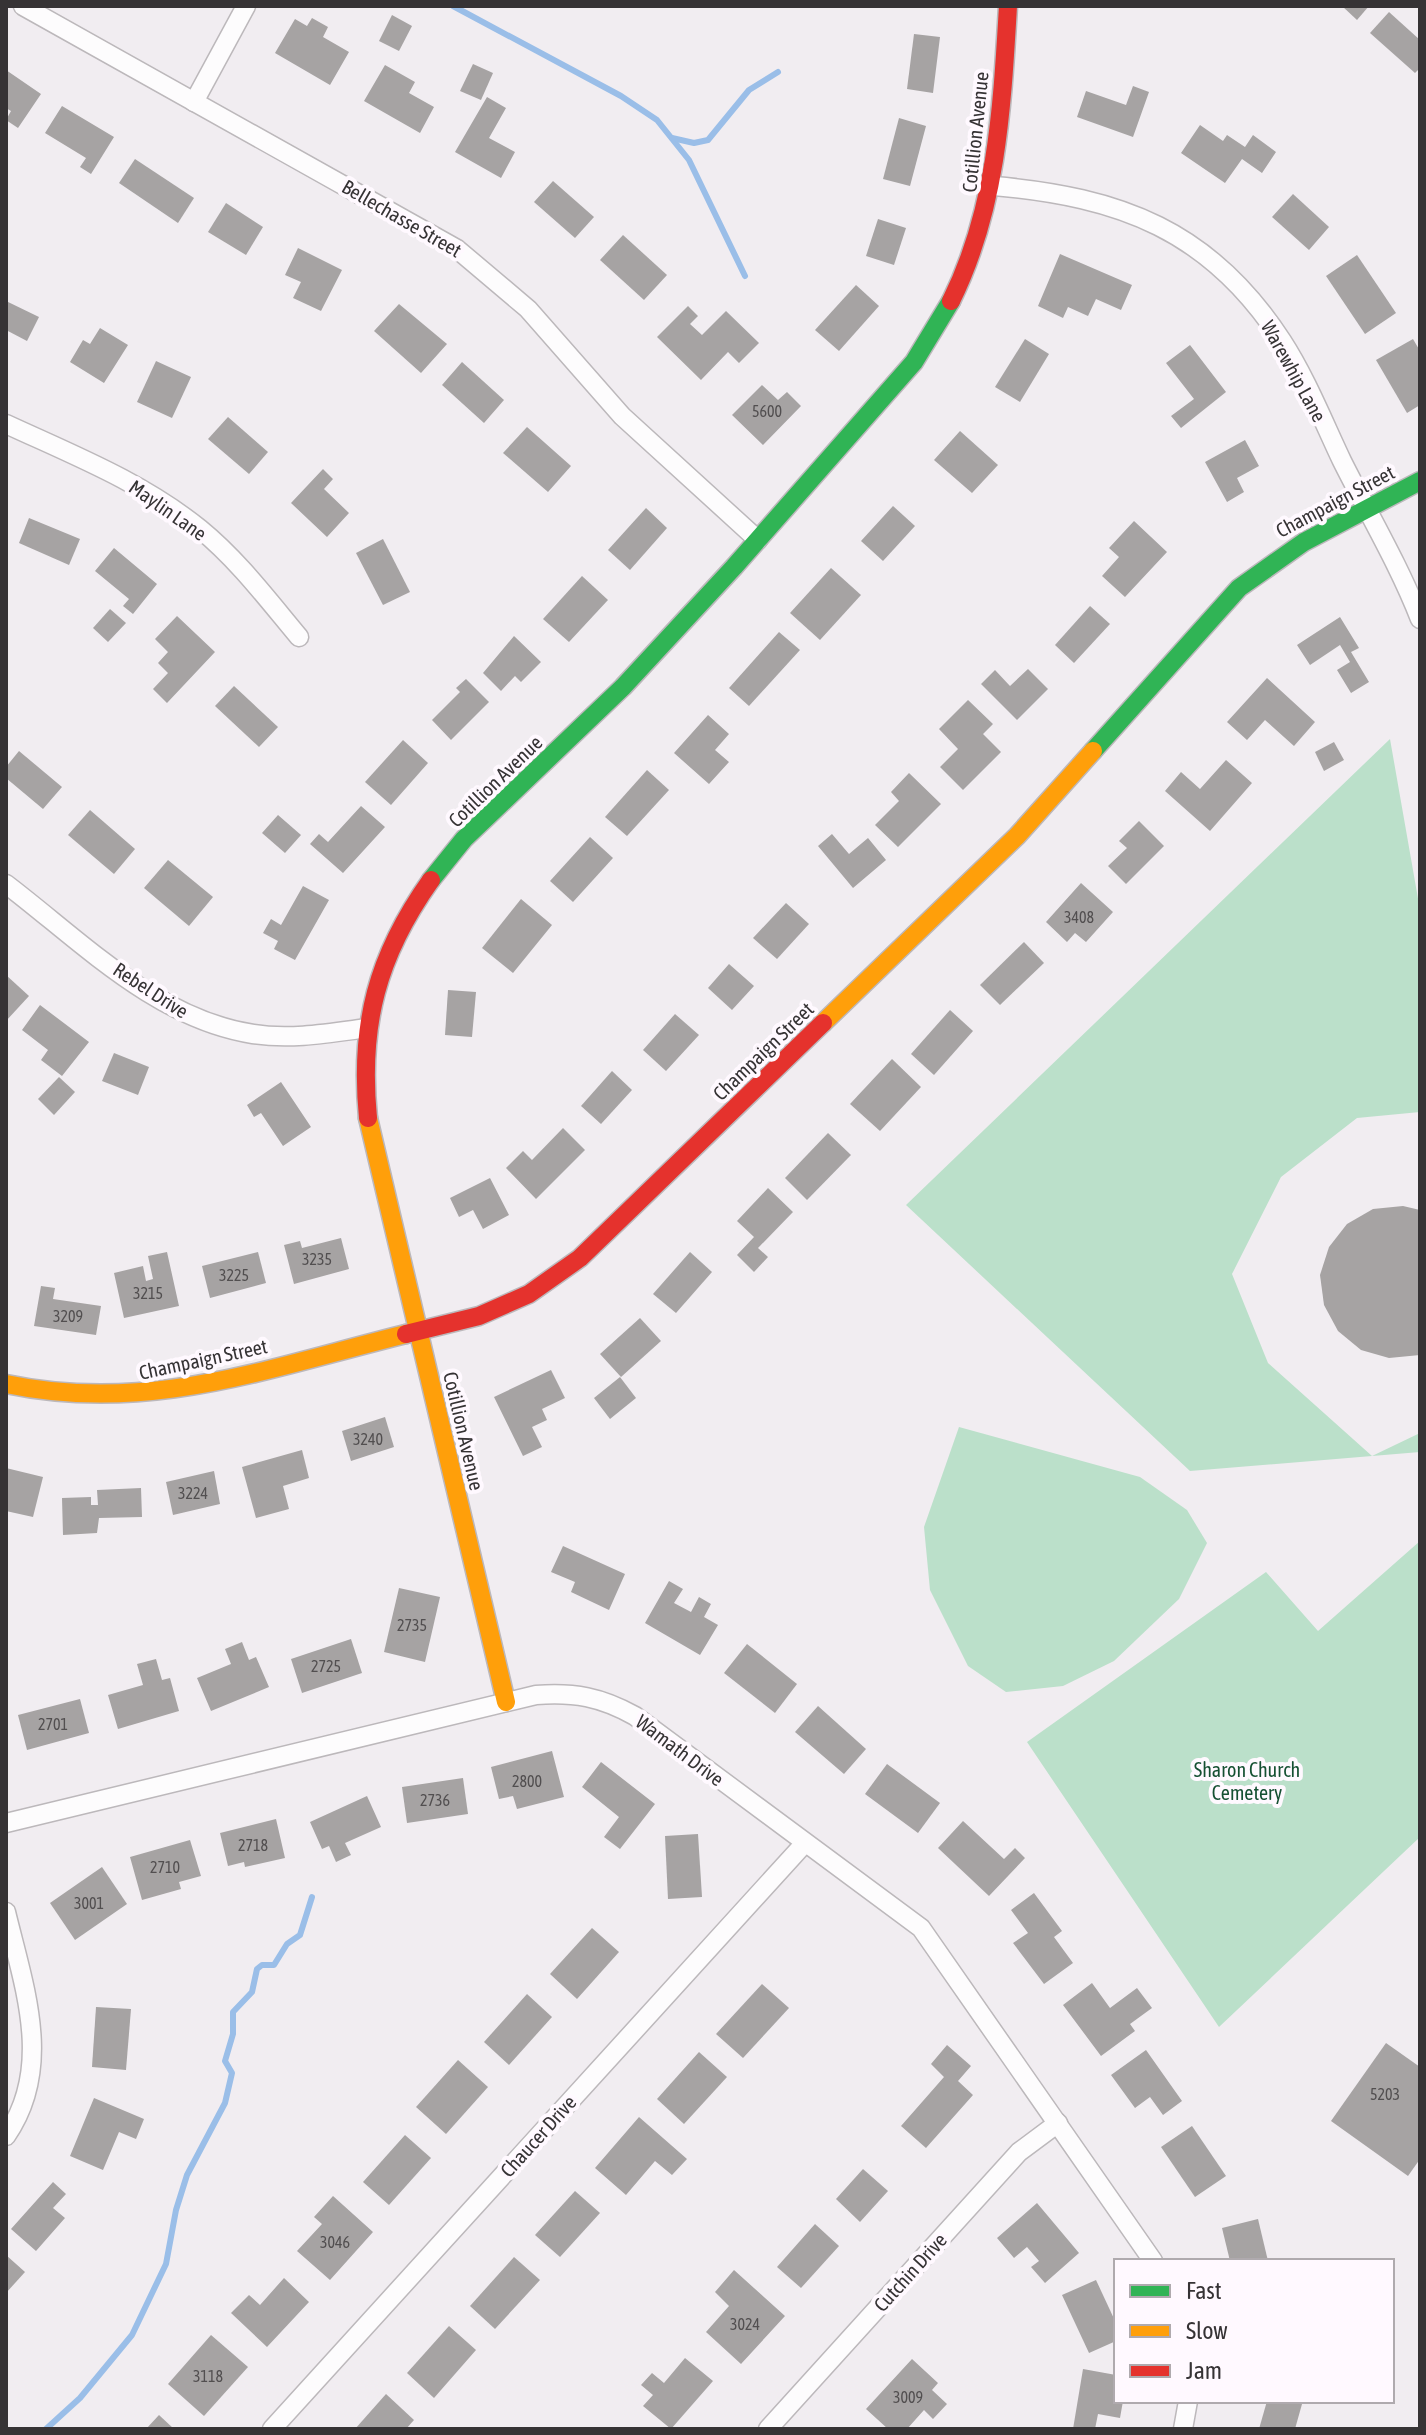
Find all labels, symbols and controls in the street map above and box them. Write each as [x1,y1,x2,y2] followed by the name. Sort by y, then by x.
[957,71,993,193] street label: Cotillion Avenue
[338,174,466,262] street label: Bellechasse Street
[1257,316,1331,426] street label: Warewhip Lane
[752,402,782,420] house number: 5600
[1272,460,1398,542] street label: Champaign Street
[125,475,211,545] street label: Maylin Lane
[443,731,547,831] street label: Cotillion Avenue
[1064,908,1094,926] house number: 3408
[109,957,193,1023] street label: Rebel Drive
[708,997,818,1105] street label: Champaign Street
[302,1250,332,1268] house number: 3235
[219,1266,249,1284] house number: 3225
[133,1284,163,1302] house number: 3215
[53,1307,83,1325] house number: 3209
[137,1334,270,1384] street label: Champaign Street
[439,1369,489,1493] street label: Cotillion Avenue
[353,1430,383,1448] house number: 3240
[178,1484,208,1502] house number: 3224
[397,1616,427,1634] house number: 2735
[311,1657,341,1675] house number: 2725
[632,1710,728,1790] street label: Wamath Drive
[38,1715,68,1733] house number: 2701
[1194,1758,1300,1804] park label: Sharon Church Cemetery
[512,1772,542,1790] house number: 2800
[420,1791,450,1809] house number: 2736
[238,1836,268,1854] house number: 2718
[150,1858,180,1876] house number: 2710
[74,1894,104,1912] house number: 3001
[1370,2085,1400,2103] house number: 5203
[495,2091,581,2181] street label: Chaucer Drive
[869,2228,951,2316] street label: Cutchin Drive
[320,2233,350,2251] house number: 3046
[1114,2259,1394,2403] legend
[1186,2277,1222,2304] text: Fast
[730,2315,760,2333] house number: 3024
[1186,2317,1228,2344] text: Slow
[1186,2357,1222,2384] text: Jam
[193,2367,223,2385] house number: 3118
[893,2388,923,2406] house number: 3009

